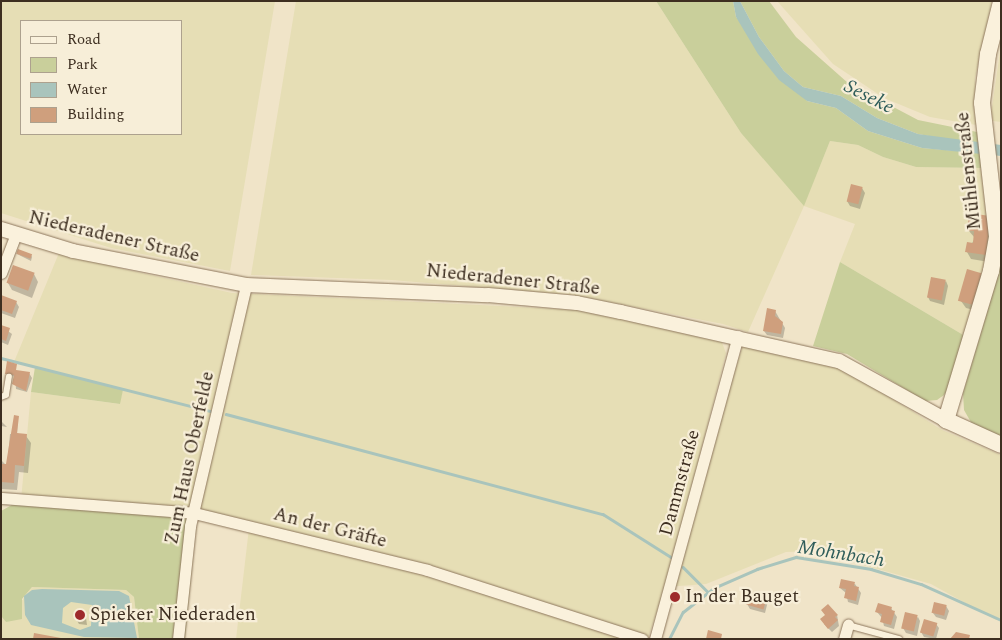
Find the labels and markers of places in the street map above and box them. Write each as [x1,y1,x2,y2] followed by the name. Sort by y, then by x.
[685,586,799,608] place label: In der Bauget
[669,591,681,603] marker: In der Bauget
[90,604,256,626] place label: Spieker Niederaden
[74,609,86,621] marker: Spieker Niederaden

